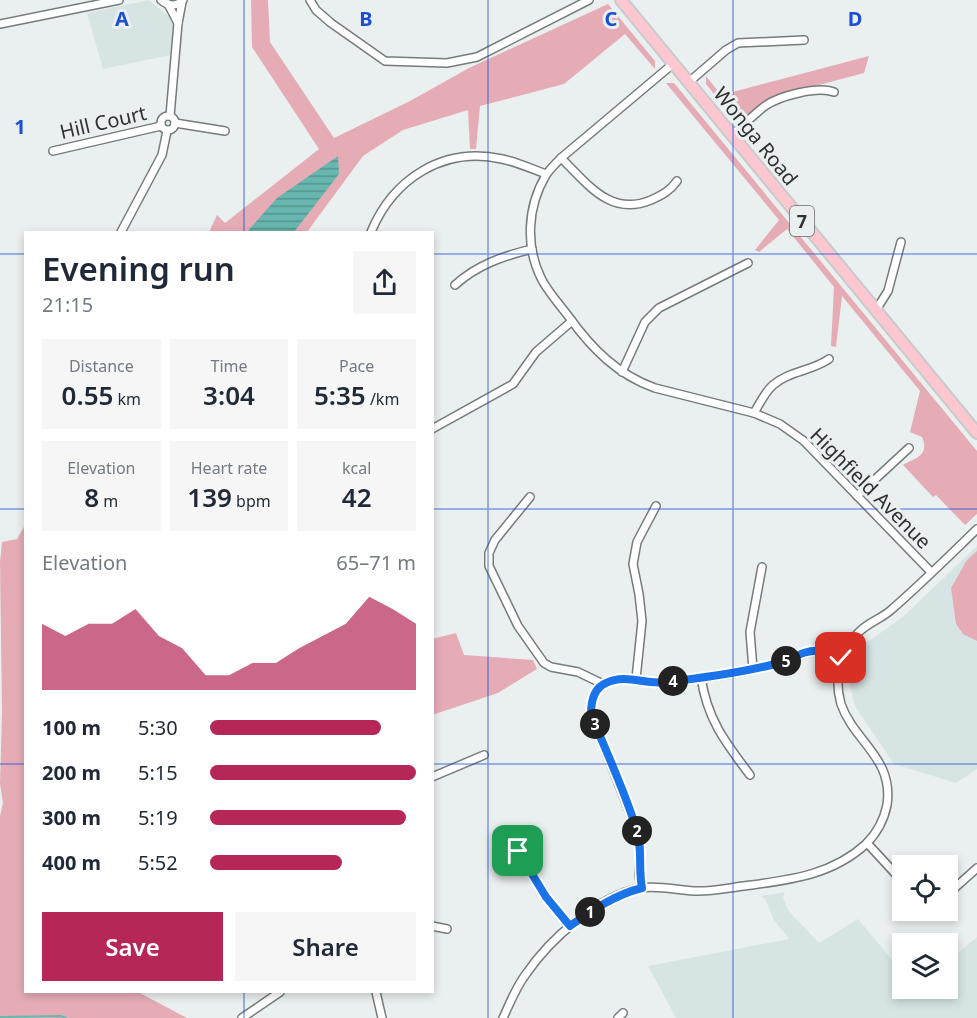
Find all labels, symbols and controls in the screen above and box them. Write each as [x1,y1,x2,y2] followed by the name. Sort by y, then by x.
[115,5,129,32] text: A
[359,5,373,32] text: B
[605,5,618,32] text: C
[848,5,862,32] text: D
[708,81,804,191] street label: Wonga Road
[57,99,149,145] street label: Hill Court
[14,113,26,140] text: 1
[790,206,814,236] road number: 7
[42,246,235,291] text: Evening run
[353,251,416,314] button: share
[42,291,93,318] text: 21:15
[69,355,134,377] text: Distance
[210,355,248,377] text: Time
[339,355,374,377] text: Pace
[62,377,113,413] text: 0.55
[203,377,255,413] text: 3:04
[314,377,366,413] text: 5:35
[113,388,141,410] text: km
[366,388,399,410] text: /km
[805,422,937,554] street label: Highfield Avenue
[67,457,135,479] text: Elevation
[191,457,267,479] text: Heart rate
[342,457,371,479] text: kcal
[84,479,99,515] text: 8
[187,479,232,515] text: 139
[342,479,372,515] text: 42
[99,490,118,512] text: m
[232,490,271,512] text: bpm
[42,549,127,576] text: Elevation
[336,549,416,576] text: 65–71 m
[815,632,866,683] pin
[824,641,857,674] icon: check
[771,646,801,676] pin: 5
[781,650,791,672] text: 5
[658,666,688,696] pin: 4
[668,670,678,692] text: 4
[580,709,610,739] pin: 3
[590,713,600,735] text: 3
[42,714,101,741] text: 100 m
[138,714,178,741] text: 5:30
[42,759,101,786] text: 200 m
[138,759,178,786] text: 5:15
[42,804,101,831] text: 300 m
[138,804,178,831] text: 5:19
[622,816,652,846] pin: 2
[632,820,642,842] text: 2
[492,825,543,876] pin
[501,834,534,867] icon: arrive
[42,849,101,876] text: 400 m
[138,849,178,876] text: 5:52
[892,855,958,999] map controls
[892,855,958,921] button: locate
[575,897,605,927] pin: 1
[585,901,595,923] text: 1
[42,912,223,981] button: Save
[235,912,416,981] button: Share
[892,933,958,999] button: layers

